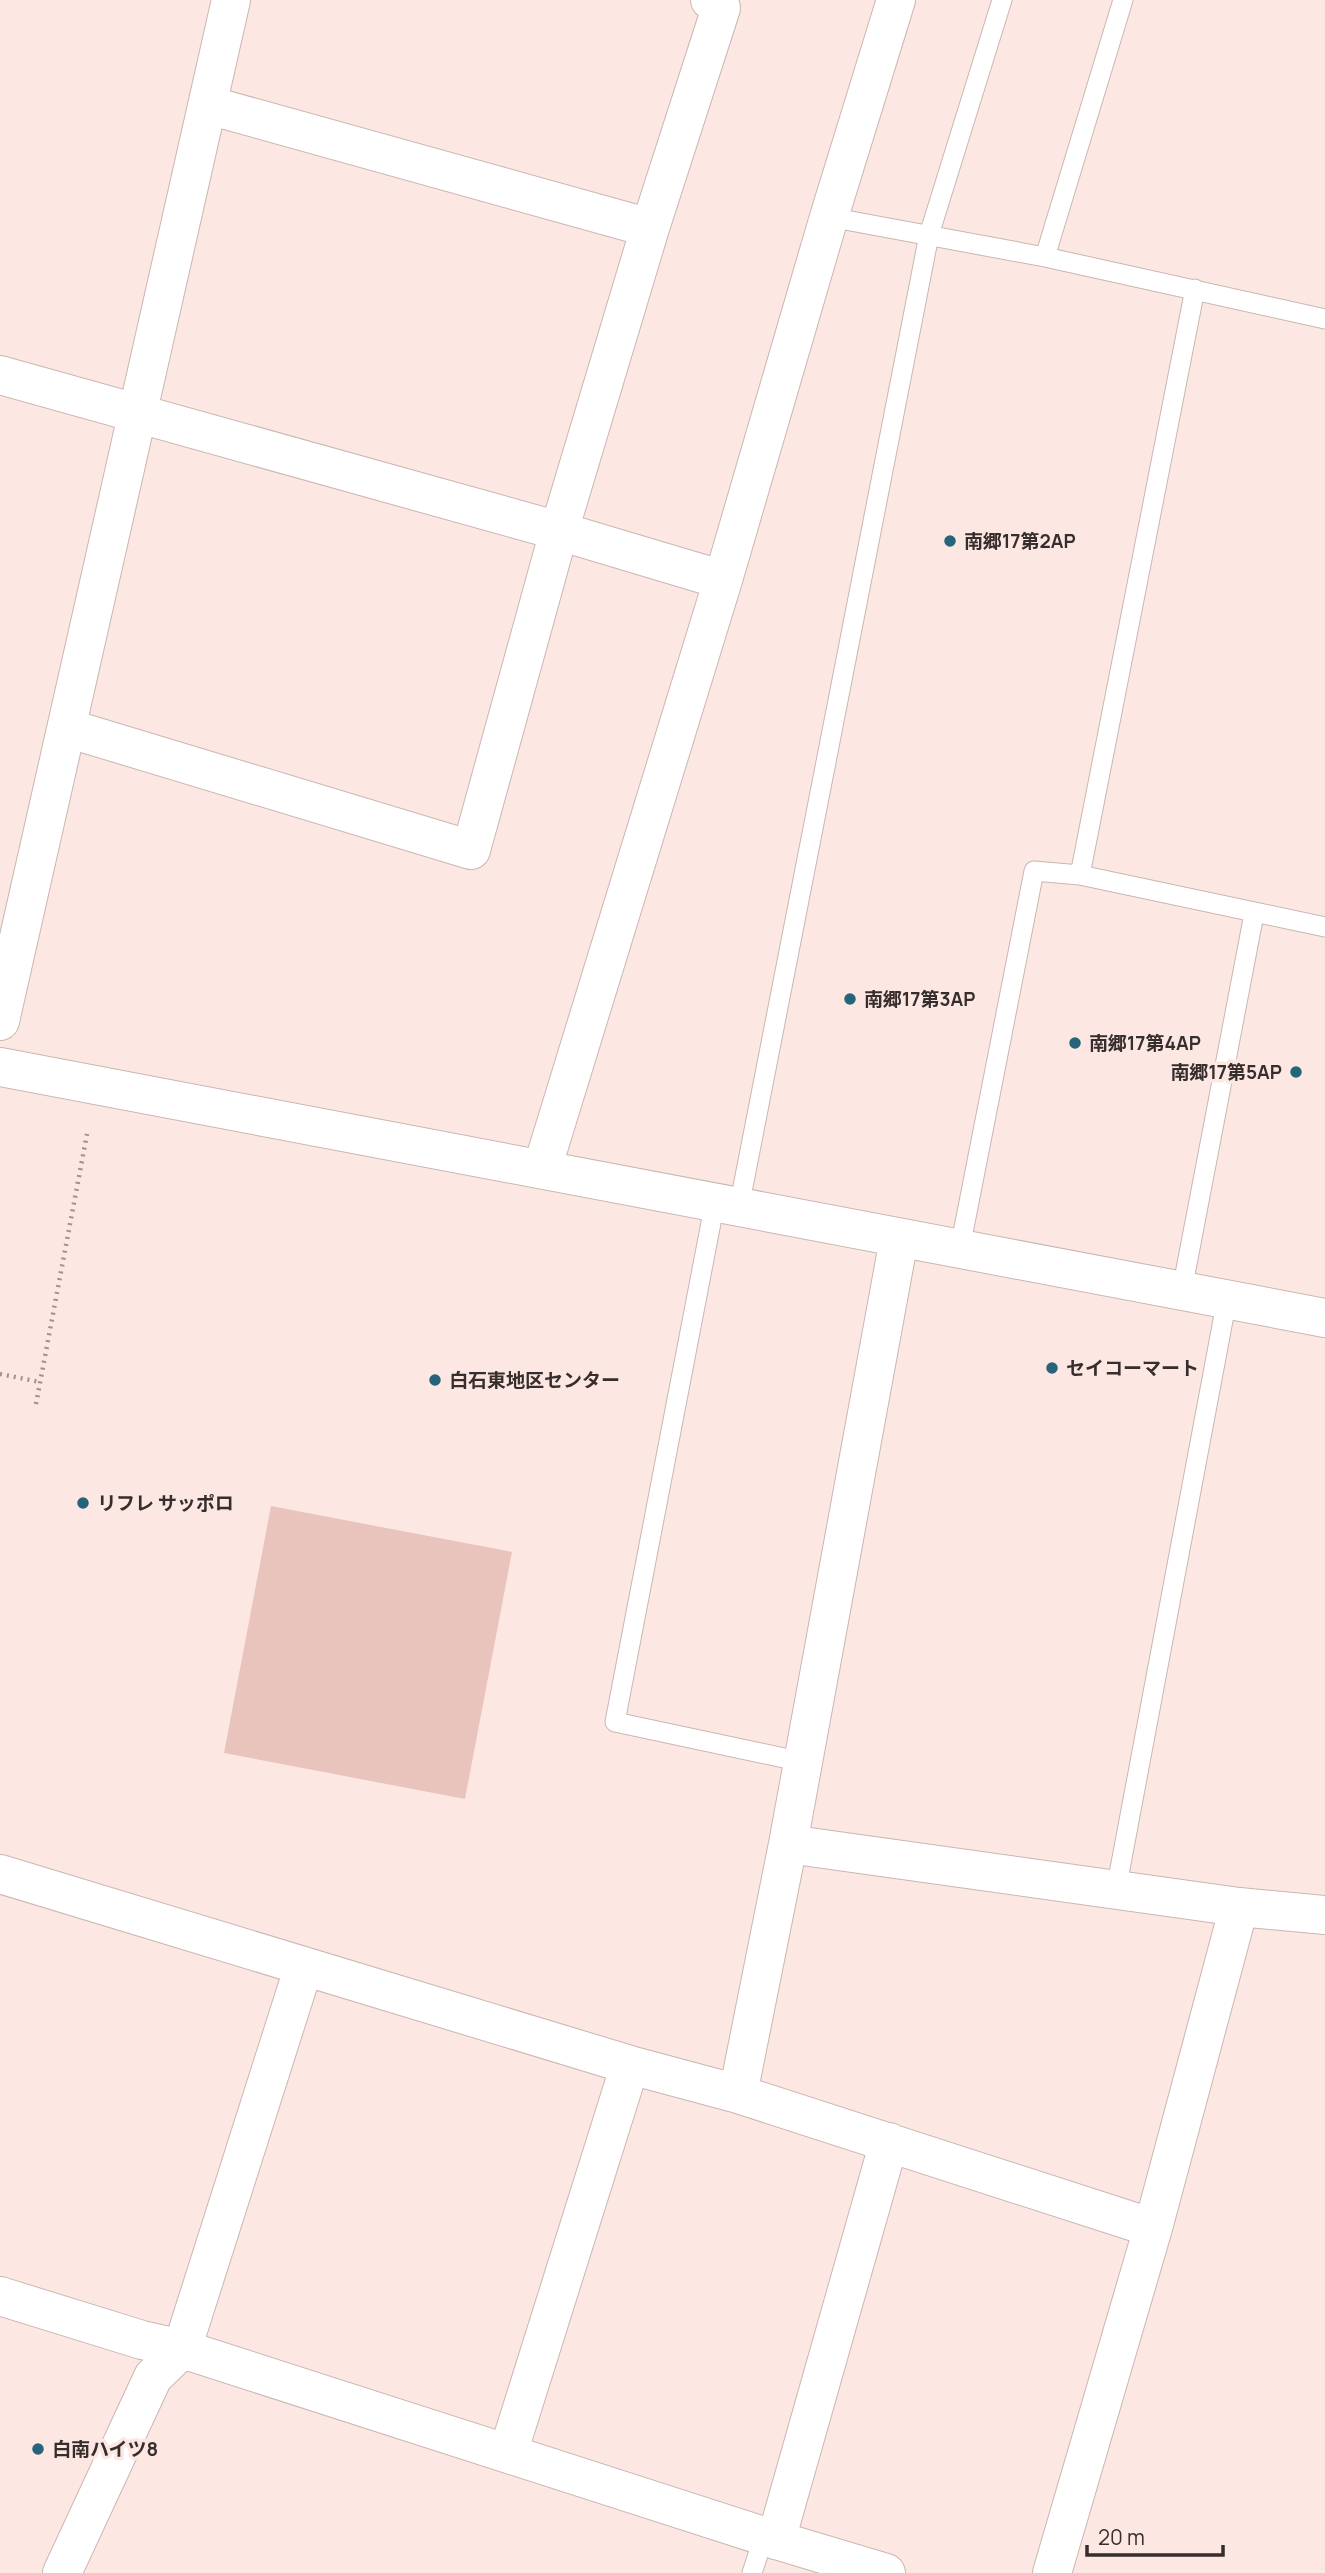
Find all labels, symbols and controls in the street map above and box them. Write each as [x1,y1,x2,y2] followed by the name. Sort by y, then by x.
[964,528,1076,554] place label: 南郷17第2AP
[942,533,958,549] marker: 南郷17第2AP
[864,986,975,1012] place label: 南郷17第3AP
[842,991,858,1007] marker: 南郷17第3AP
[1089,1030,1201,1056] place label: 南郷17第4AP
[1067,1035,1083,1051] marker: 南郷17第4AP
[1171,1059,1282,1085] place label: 南郷17第5AP
[1288,1064,1304,1080] marker: 南郷17第5AP
[1066,1355,1199,1381] place label: セイコーマート
[1044,1360,1060,1376] marker: セイコーマート
[449,1367,620,1393] place label: 白石東地区センター
[427,1372,443,1388] marker: 白石東地区センター
[97,1490,234,1516] place label: リフレ サッポロ
[75,1495,91,1511] marker: リフレ サッポロ
[52,2436,158,2462] place label: 白南ハイツ8
[30,2441,46,2457] marker: 白南ハイツ8
[1087,2514,1224,2558] scale bar
[1098,2523,1145,2551] text: 20 m

